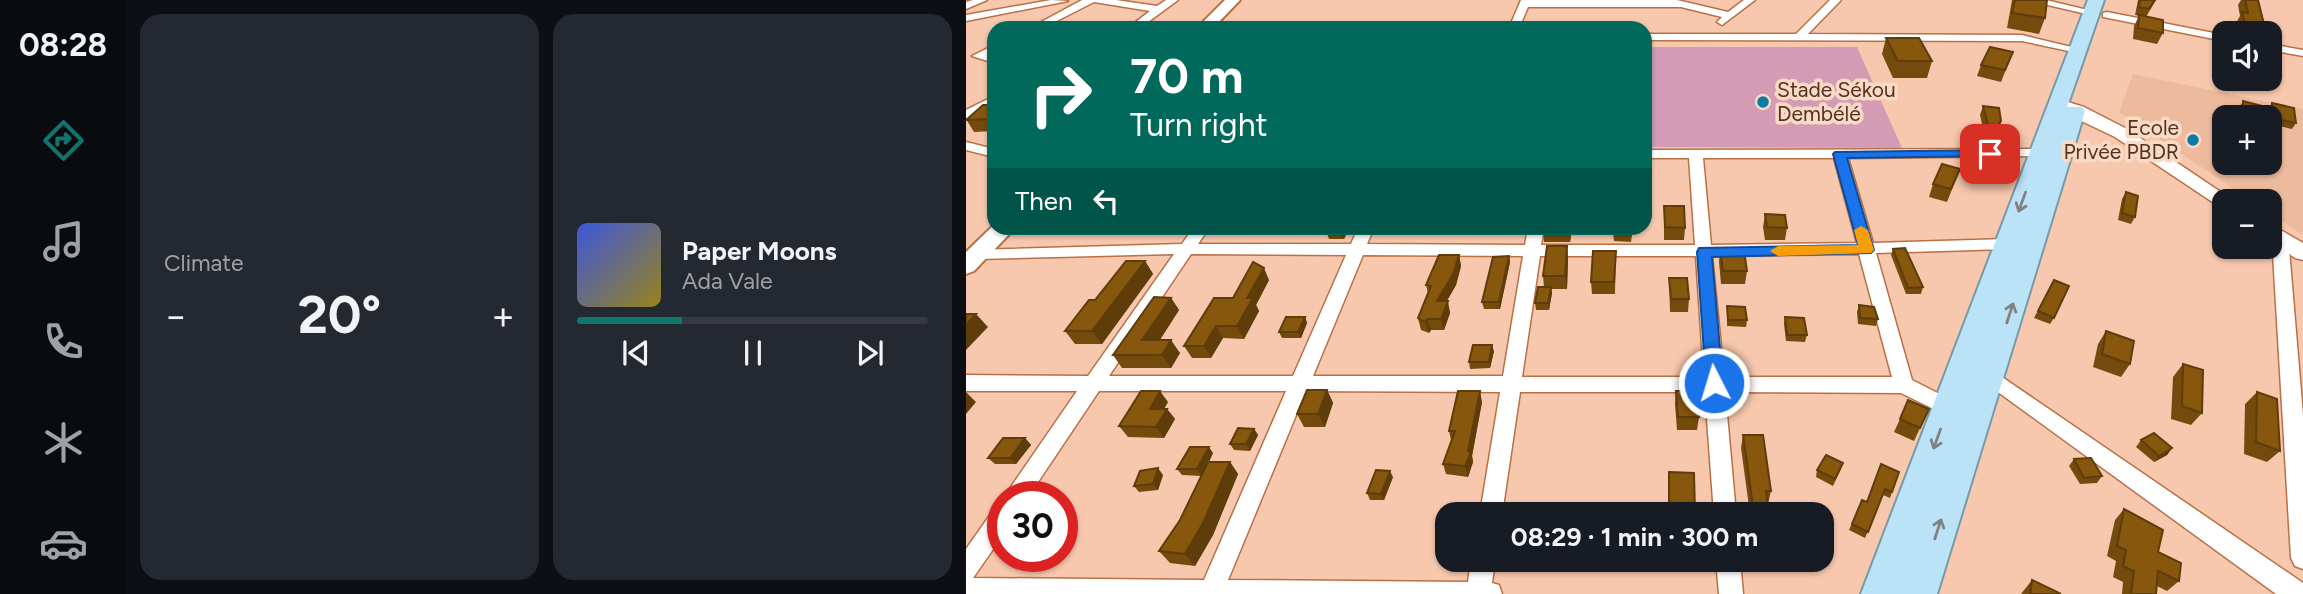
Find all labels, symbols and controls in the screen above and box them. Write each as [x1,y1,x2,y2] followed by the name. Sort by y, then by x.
[2212,21,2282,259] map controls
[2212,21,2282,91] button: sound
[19,26,107,64] text: 08:28
[1130,46,1243,105] text: 70 m
[1015,49,1106,140] icon: right
[1777,77,1896,126] place label: Stade Sékou Dembélé
[1755,94,1771,110] marker: Stade Sékou Dembélé
[2212,105,2282,175] button: +
[1130,106,1268,144] text: Turn right
[2064,115,2179,164] place label: Ecole Privée PBDR
[39,116,88,165] icon: directions
[1960,124,2020,184] pin
[2185,132,2201,148] marker: Ecole Privée PBDR
[1971,135,2009,173] icon: arrive
[1087,182,1125,220] icon: left
[1015,185,1073,217] text: Then
[2212,189,2282,259] button: −
[2015,191,2028,213] one-way arrow
[39,217,88,266] icon: music
[682,235,837,267] text: Paper Moons
[164,249,243,277] text: Climate
[682,267,773,295] text: Ada Vale
[298,284,381,346] text: 20°
[164,293,188,339] text: −
[491,293,515,339] text: +
[2004,302,2017,324] one-way arrow
[39,317,88,366] icon: phone
[617,334,655,372] icon: previous
[734,334,772,372] icon: pause
[851,334,889,372] icon: next
[1677,346,1751,420] position arrow
[39,418,88,467] icon: climate
[1929,428,1942,450] one-way arrow
[987,481,1078,572] speed limit sign: 30
[1933,518,1946,540] one-way arrow
[39,519,88,568] icon: car
[1511,521,1758,553] text: 08:29 · 1 min · 300 m

